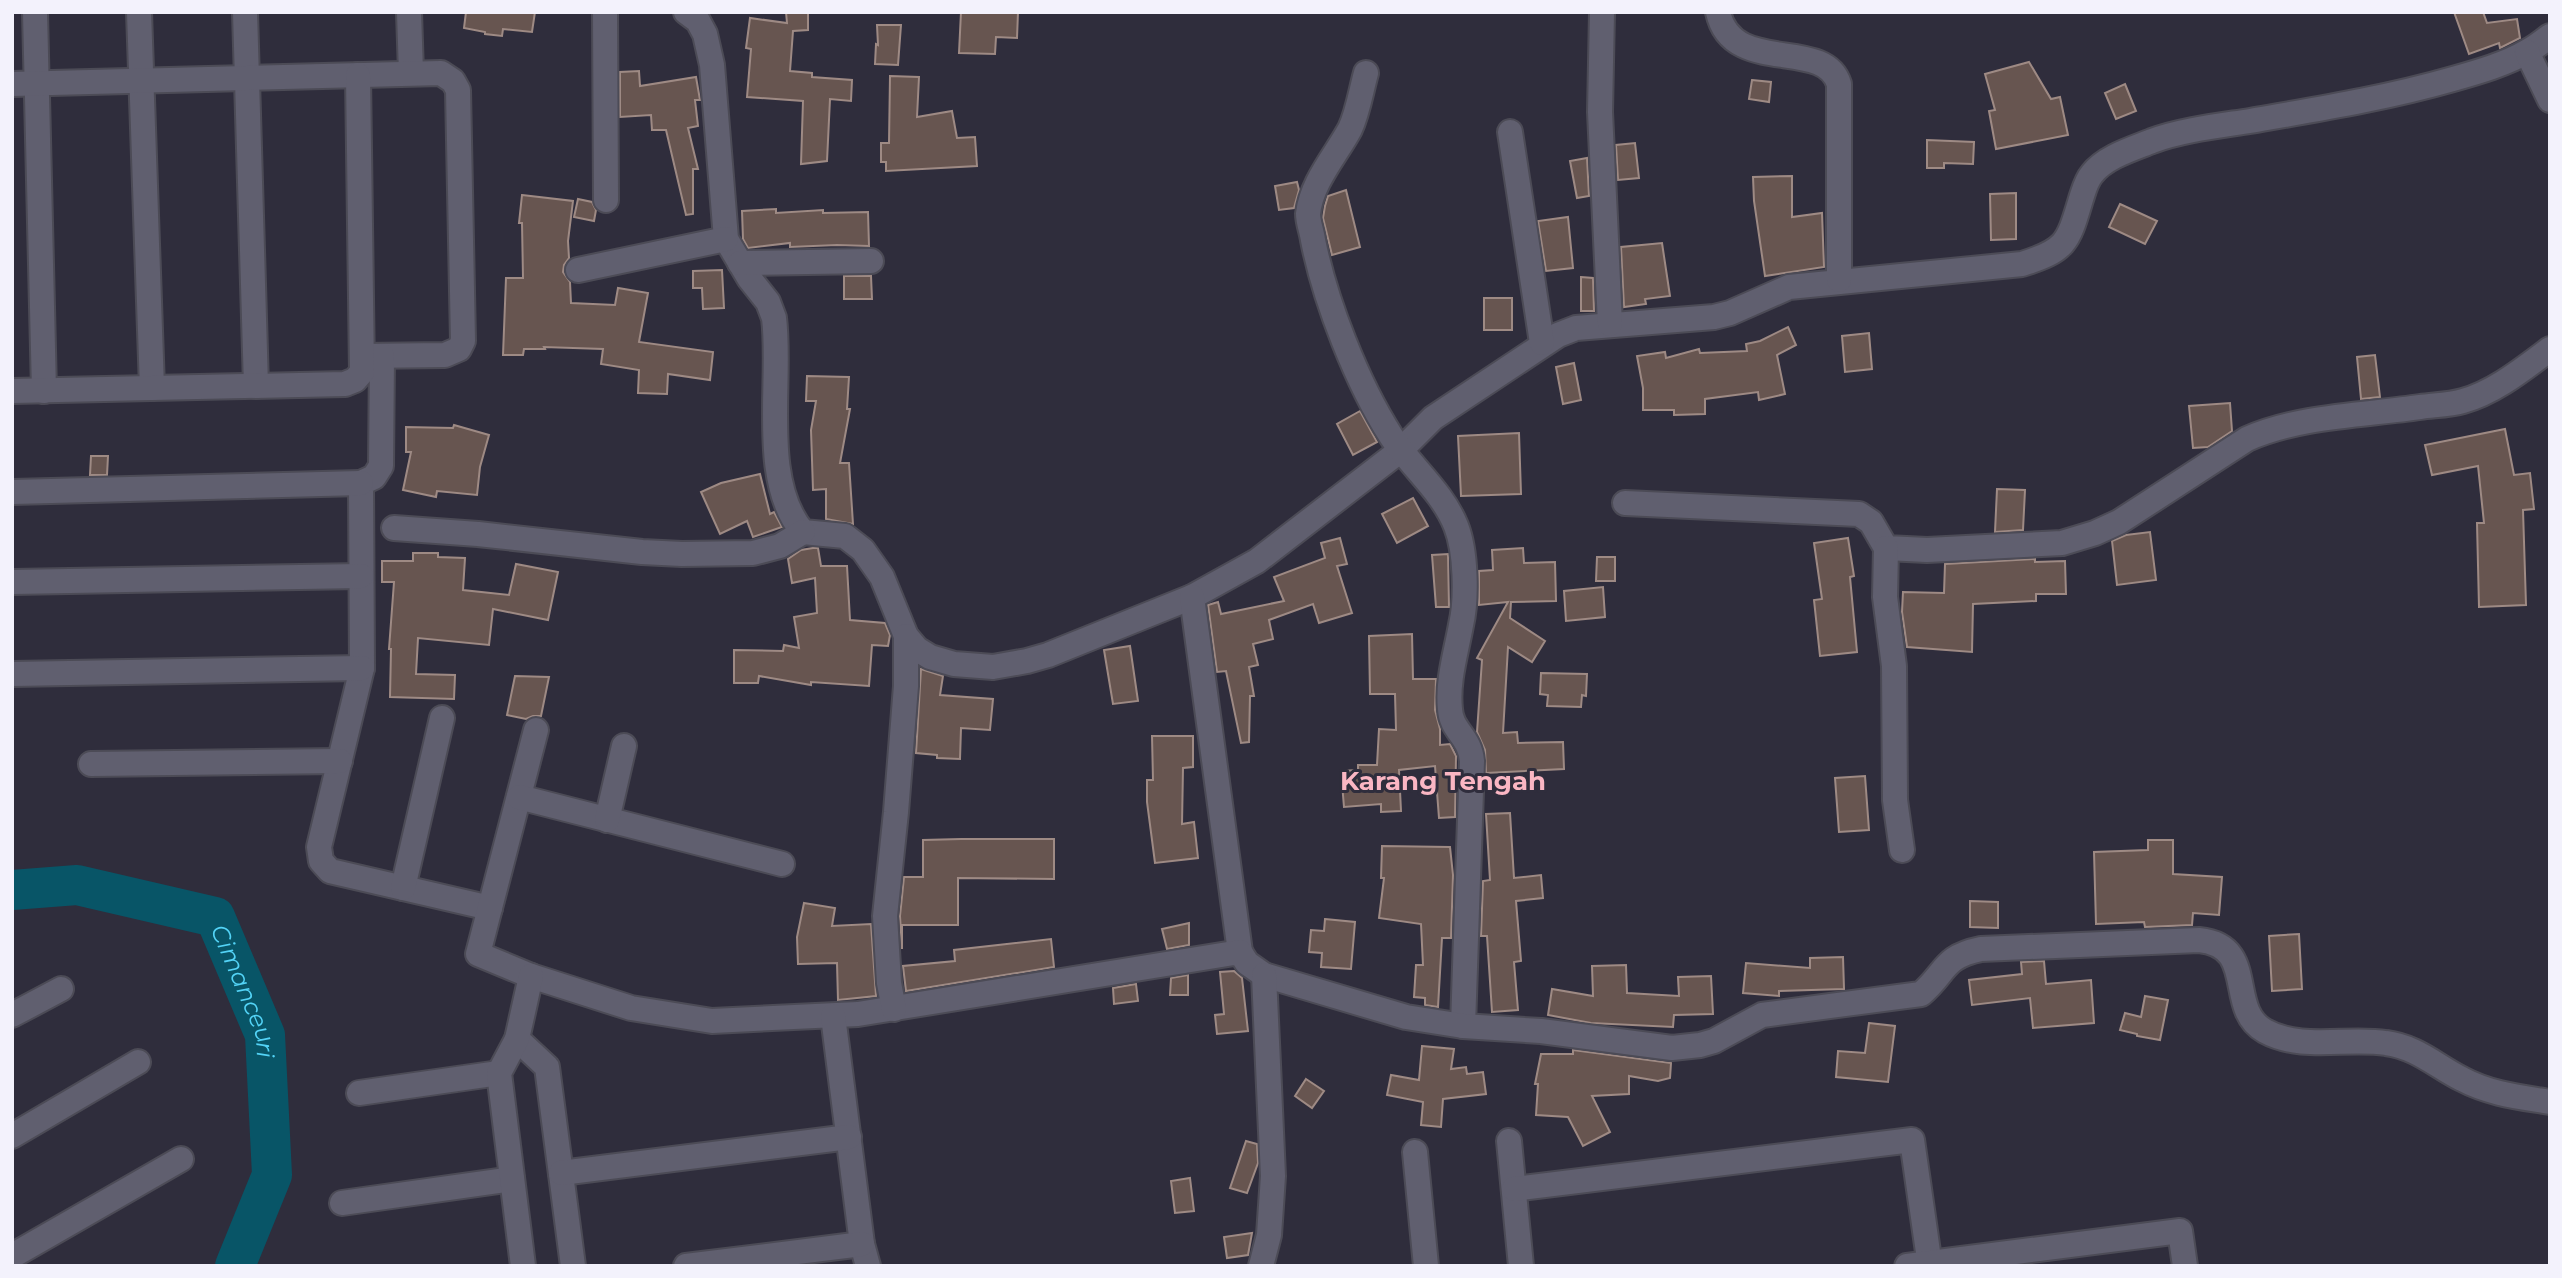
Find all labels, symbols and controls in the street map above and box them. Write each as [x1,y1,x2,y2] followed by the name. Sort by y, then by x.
[1340,765,1546,797] district label: Karang Tengah
[205,920,281,1059] water label: Cimanceuri

